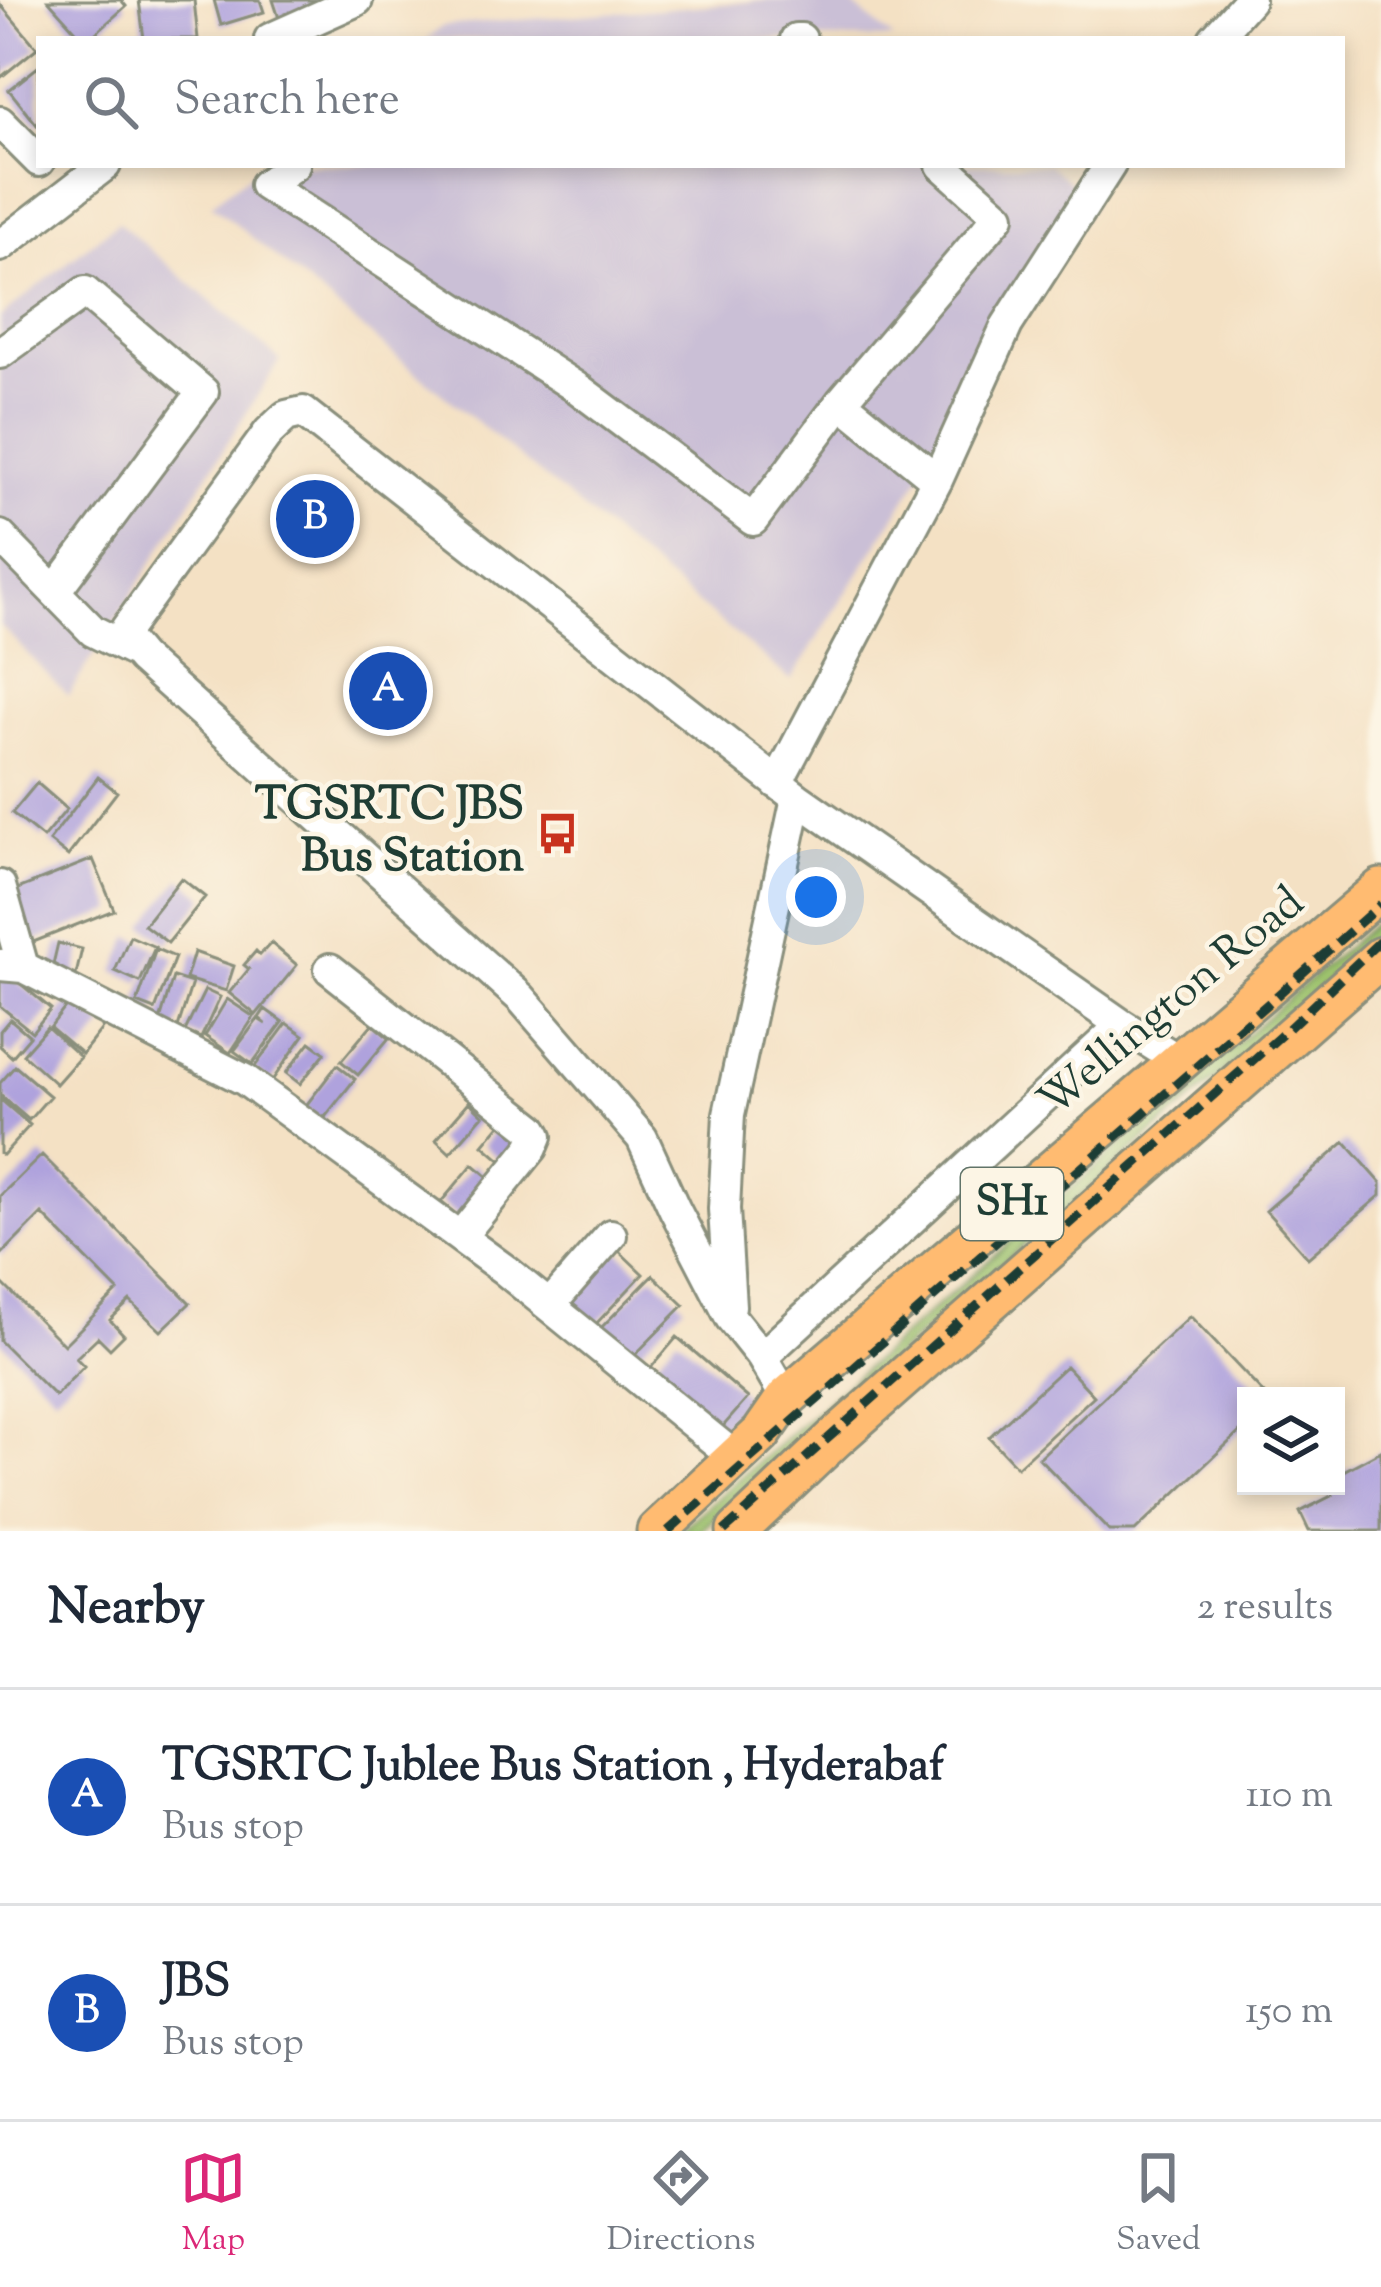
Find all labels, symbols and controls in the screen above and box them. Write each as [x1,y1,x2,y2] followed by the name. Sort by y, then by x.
[36,36,1345,168] search box
[78,69,144,135] icon: search
[174,70,400,135] text: Search here
[276,474,354,564] pin: B
[349,646,427,736] pin: A
[255,775,524,892] place label: TGSRTC JBS Bus Station
[535,810,581,856] bus stop icon: TGSRTC JBS Bus Station
[786,867,846,927] your location
[1026,873,1320,1135] street label: Wellington Road
[961,1168,1063,1240] road number: SH1
[1237,1387,1345,1495] map controls
[1237,1387,1345,1495] button: layers
[48,1573,205,1646] text: Nearby
[1197,1581,1333,1637] text: 2 results
[162,1736,944,1801] text: TGSRTC Jublee Bus Station , Hyderabaf
[71,1769,103,1825] text: A
[1246,1769,1333,1825] text: 110 m
[162,1801,304,1857] text: Bus stop
[162,1952,230,2017] text: JBS
[75,1985,99,2041] text: B
[1245,1985,1333,2041] text: 150 m
[162,2017,304,2073] text: Bus stop
[180,2145,246,2265] tab: Map
[607,2145,756,2265] tab: Directions
[1116,2145,1201,2265] tab: Saved

